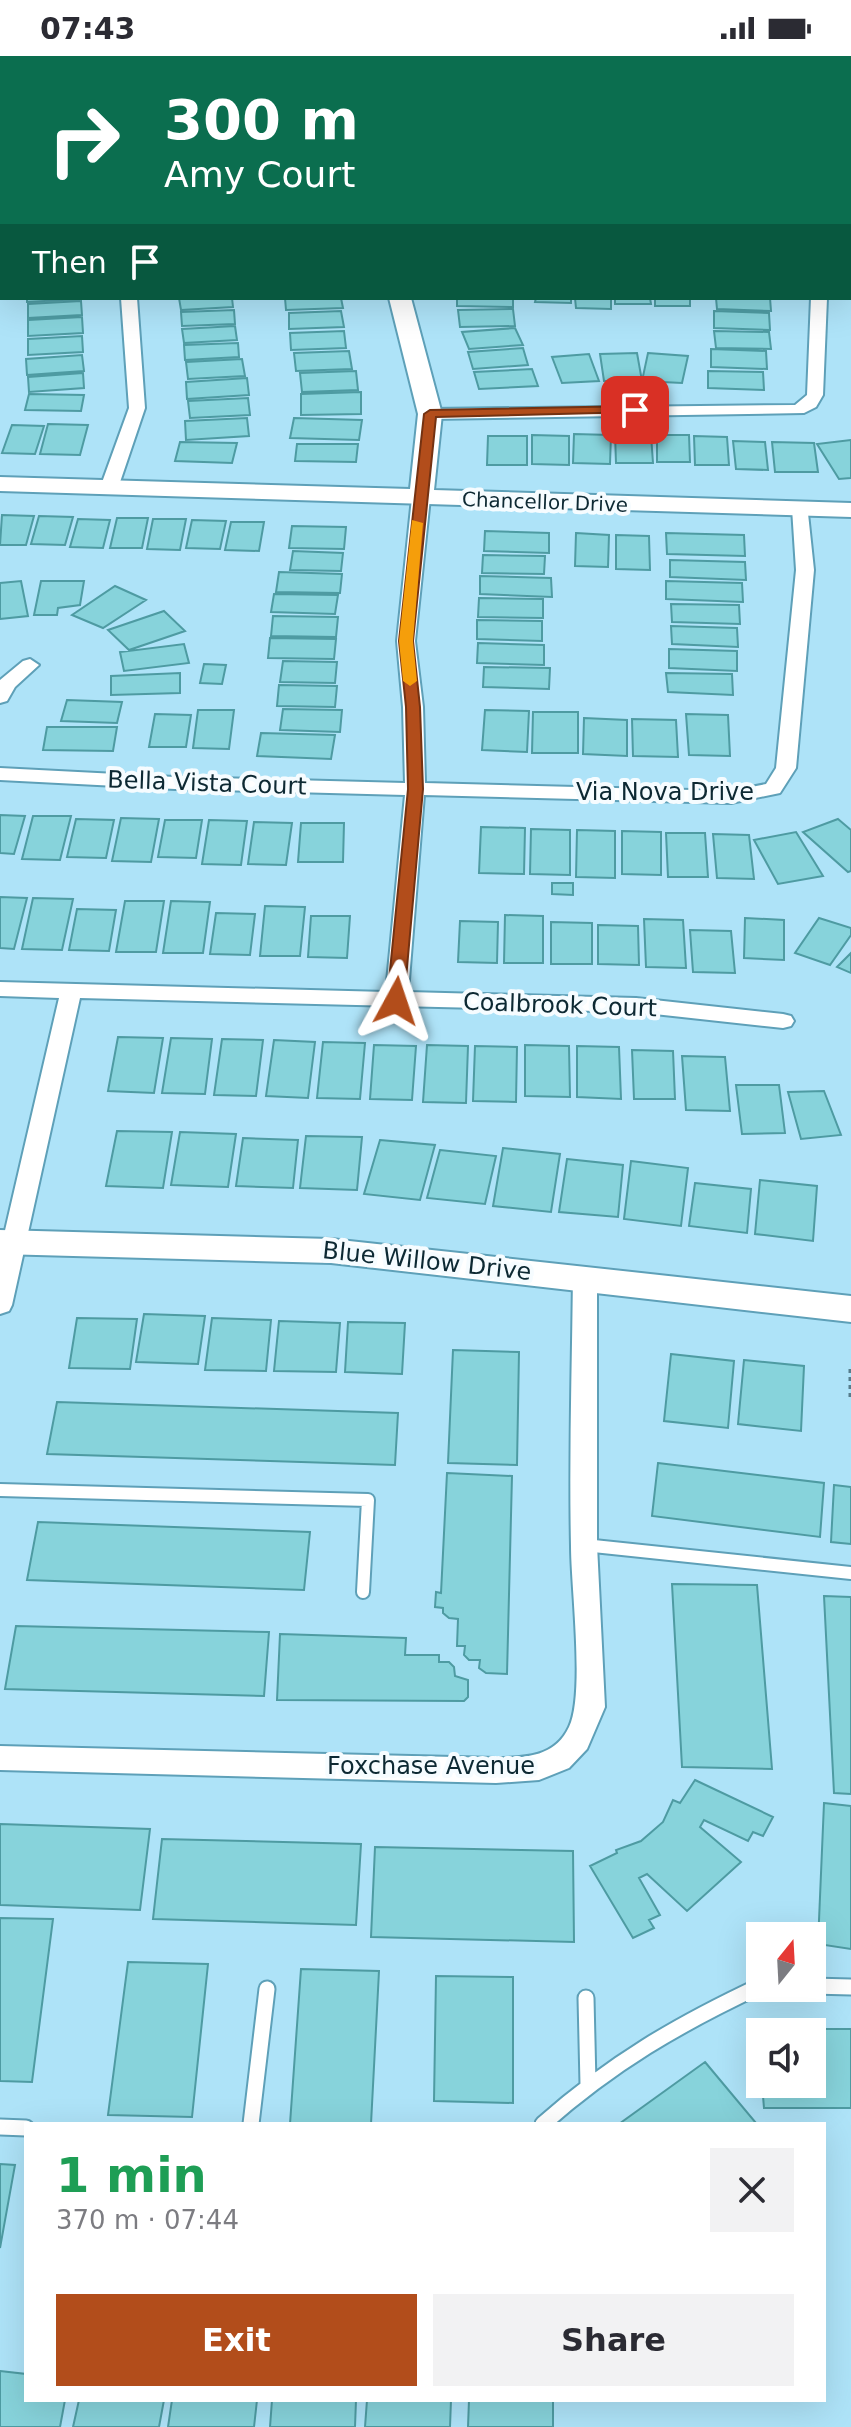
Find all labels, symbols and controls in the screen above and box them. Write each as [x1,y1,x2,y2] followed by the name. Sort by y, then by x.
[40,11,136,46] text: 07:43
[164,87,359,152] text: 300 m
[32,88,136,192] icon: right
[164,154,355,195] text: Amy Court
[123,240,167,284] icon: arrive
[32,245,107,280] text: Then
[601,376,669,444] pin
[613,388,657,432] icon: arrive
[462,487,628,517] street label: Chancellor Drive
[107,766,307,800] street label: Bella Vista Court
[576,778,754,806] street label: Via Nova Drive
[354,959,438,1043] position arrow
[462,988,658,1022] street label: Coalbrook Court
[321,1236,533,1286] street label: Blue Willow Drive
[327,1752,535,1780] street label: Foxchase Avenue
[746,1922,826,2002] north arrow
[746,1922,826,2098] map controls
[746,2018,826,2098] button: sound
[56,2147,207,2203] text: 1 min
[710,2148,794,2232] button: close
[56,2205,239,2235] text: 370 m · 07:44
[56,2294,417,2386] button: Exit
[433,2294,794,2386] button: Share

